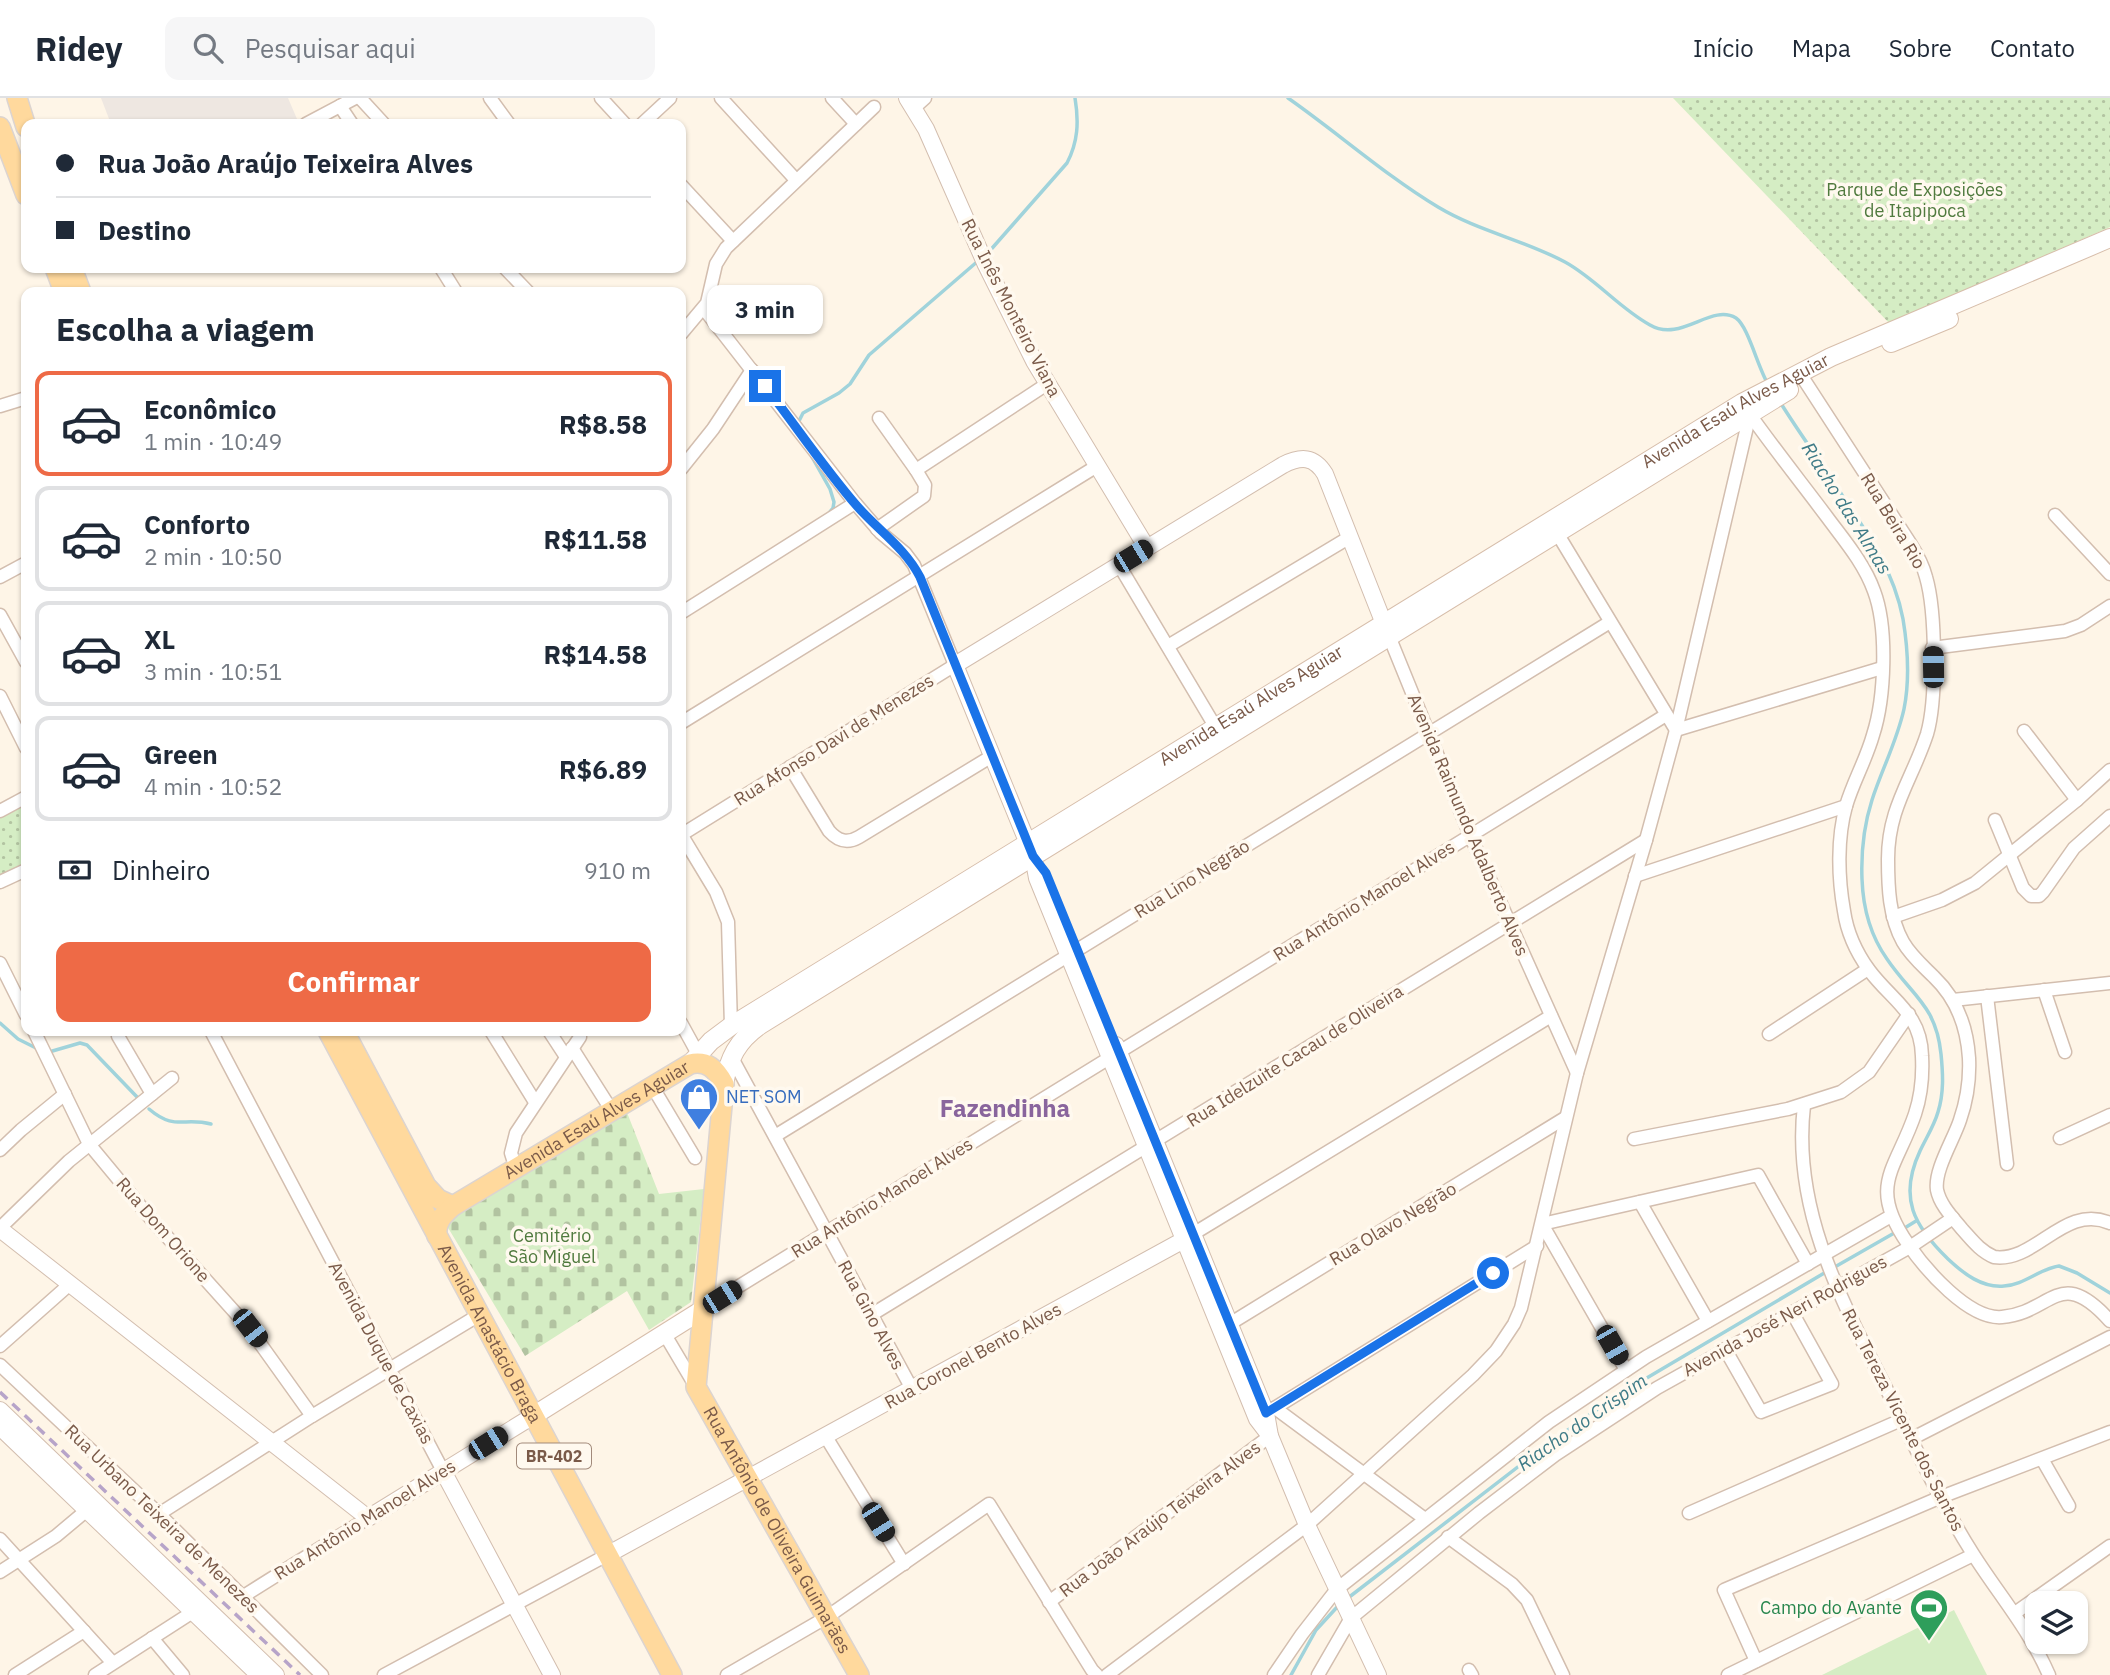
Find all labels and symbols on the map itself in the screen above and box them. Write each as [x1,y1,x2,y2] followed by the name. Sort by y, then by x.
[1826,178,2004,222] park label: Parque de Exposições de Itapipoca
[956,215,1067,401] street label: Rua Inês Monteiro Viana
[707,285,823,334] callout: 3 min
[1637,348,1833,473] street label: Avenida Esaú Alves Aguiar
[749,370,781,402] route end
[1797,437,1897,579] water label: Riacho das Almas
[1856,468,1931,573] street label: Rua Beira Rio
[1110,536,1157,576] car
[1154,639,1347,771] street label: Avenida Esaú Alves Aguiar
[1923,646,1944,688] car
[730,669,938,811] street label: Rua Afonso Davi de Menezes
[1403,690,1534,959] street label: Avenida Raimundo Adalberto Alves
[1130,834,1254,923] street label: Rua Lino Negrão
[1269,835,1459,966] street label: Rua Antônio Manoel Alves
[1182,979,1408,1132] street label: Rua Idelzuite Cacau de Oliveira
[499,1055,693,1184] street label: Avenida Esaú Alves Aguiar
[678,1076,720,1131] shop icon: NET SOM
[726,1085,802,1108] place label: NET SOM
[940,1092,1070,1124] district label: Fazendinha
[787,1132,977,1263] street label: Rua Antônio Manoel Alves
[111,1172,215,1287] street label: Rua Dom Orione
[1325,1177,1460,1271] street label: Rua Olavo Negrão
[508,1224,596,1268] park label: Cemitério São Miguel
[433,1240,547,1427] street label: Avenida Anastácio Braga
[1679,1250,1891,1381] street label: Avenida José Neri Rodrigues
[833,1256,910,1373] street label: Rua Gino Alves
[1477,1257,1509,1289] route start
[324,1258,439,1448] street label: Avenida Duque de Caxias
[699,1277,746,1317] car
[880,1297,1065,1414] street label: Rua Coronel Bento Alves
[229,1305,272,1351] car
[1837,1305,1970,1535] street label: Rua Tereza Vicente dos Santos
[1593,1322,1632,1368] car
[1512,1368,1652,1476] water label: Riacho do Crispim
[698,1402,857,1658] street label: Rua Antônio de Oliveira Guimarães
[60,1419,265,1618] street label: Rua Urbano Teixeira de Menezes
[465,1423,512,1463] car
[1054,1435,1265,1602] street label: Rua João Araújo Teixeira Alves
[517,1444,591,1468] road number: BR-402
[270,1454,460,1585] street label: Rua Antônio Manoel Alves
[858,1499,899,1545] car
[1908,1587,1950,1642] sports icon: Campo do Avante
[1760,1596,1902,1619] place label: Campo do Avante

